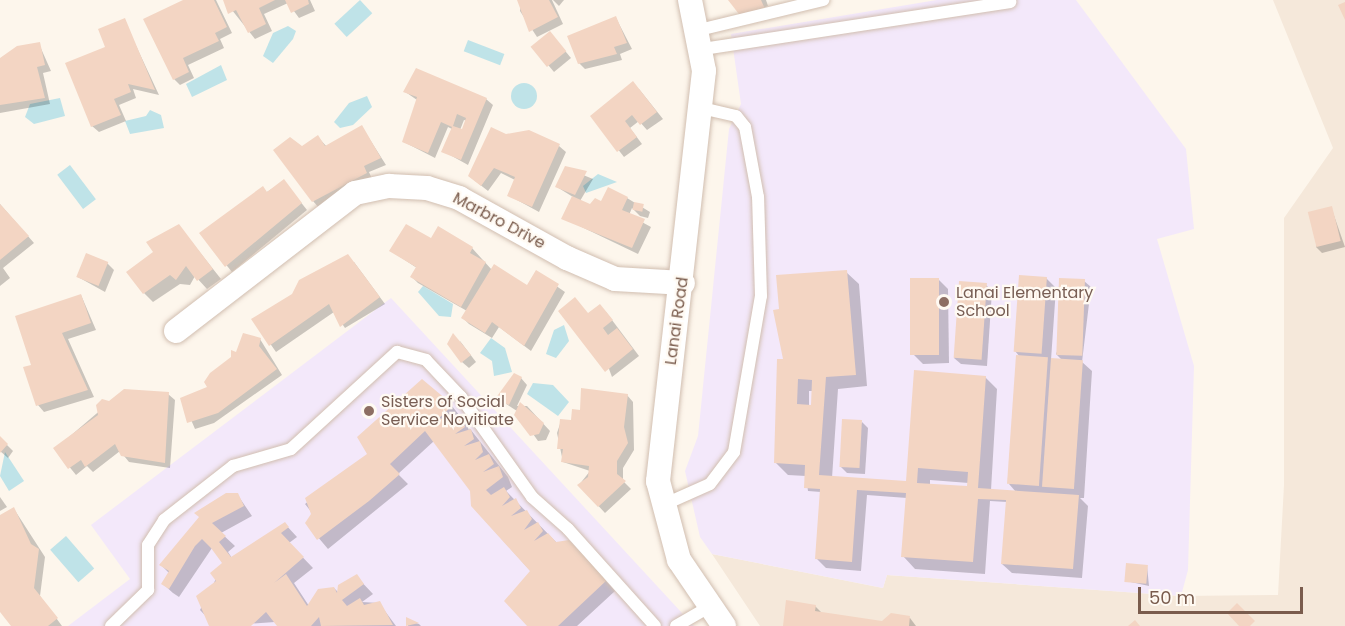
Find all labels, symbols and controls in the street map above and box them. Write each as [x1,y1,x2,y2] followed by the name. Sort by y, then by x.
[449,189,549,253] street label: Marbro Drive
[661,276,693,366] street label: Lanai Road
[956,283,1093,321] place label: Lanai Elementary School
[937,295,951,309] marker: Lanai Elementary School
[381,392,514,430] place label: Sisters of Social Service Novitiate
[362,404,376,418] marker: Sisters of Social Service Novitiate
[1141,575,1306,613] scale bar
[1149,585,1195,610] text: 50 m

